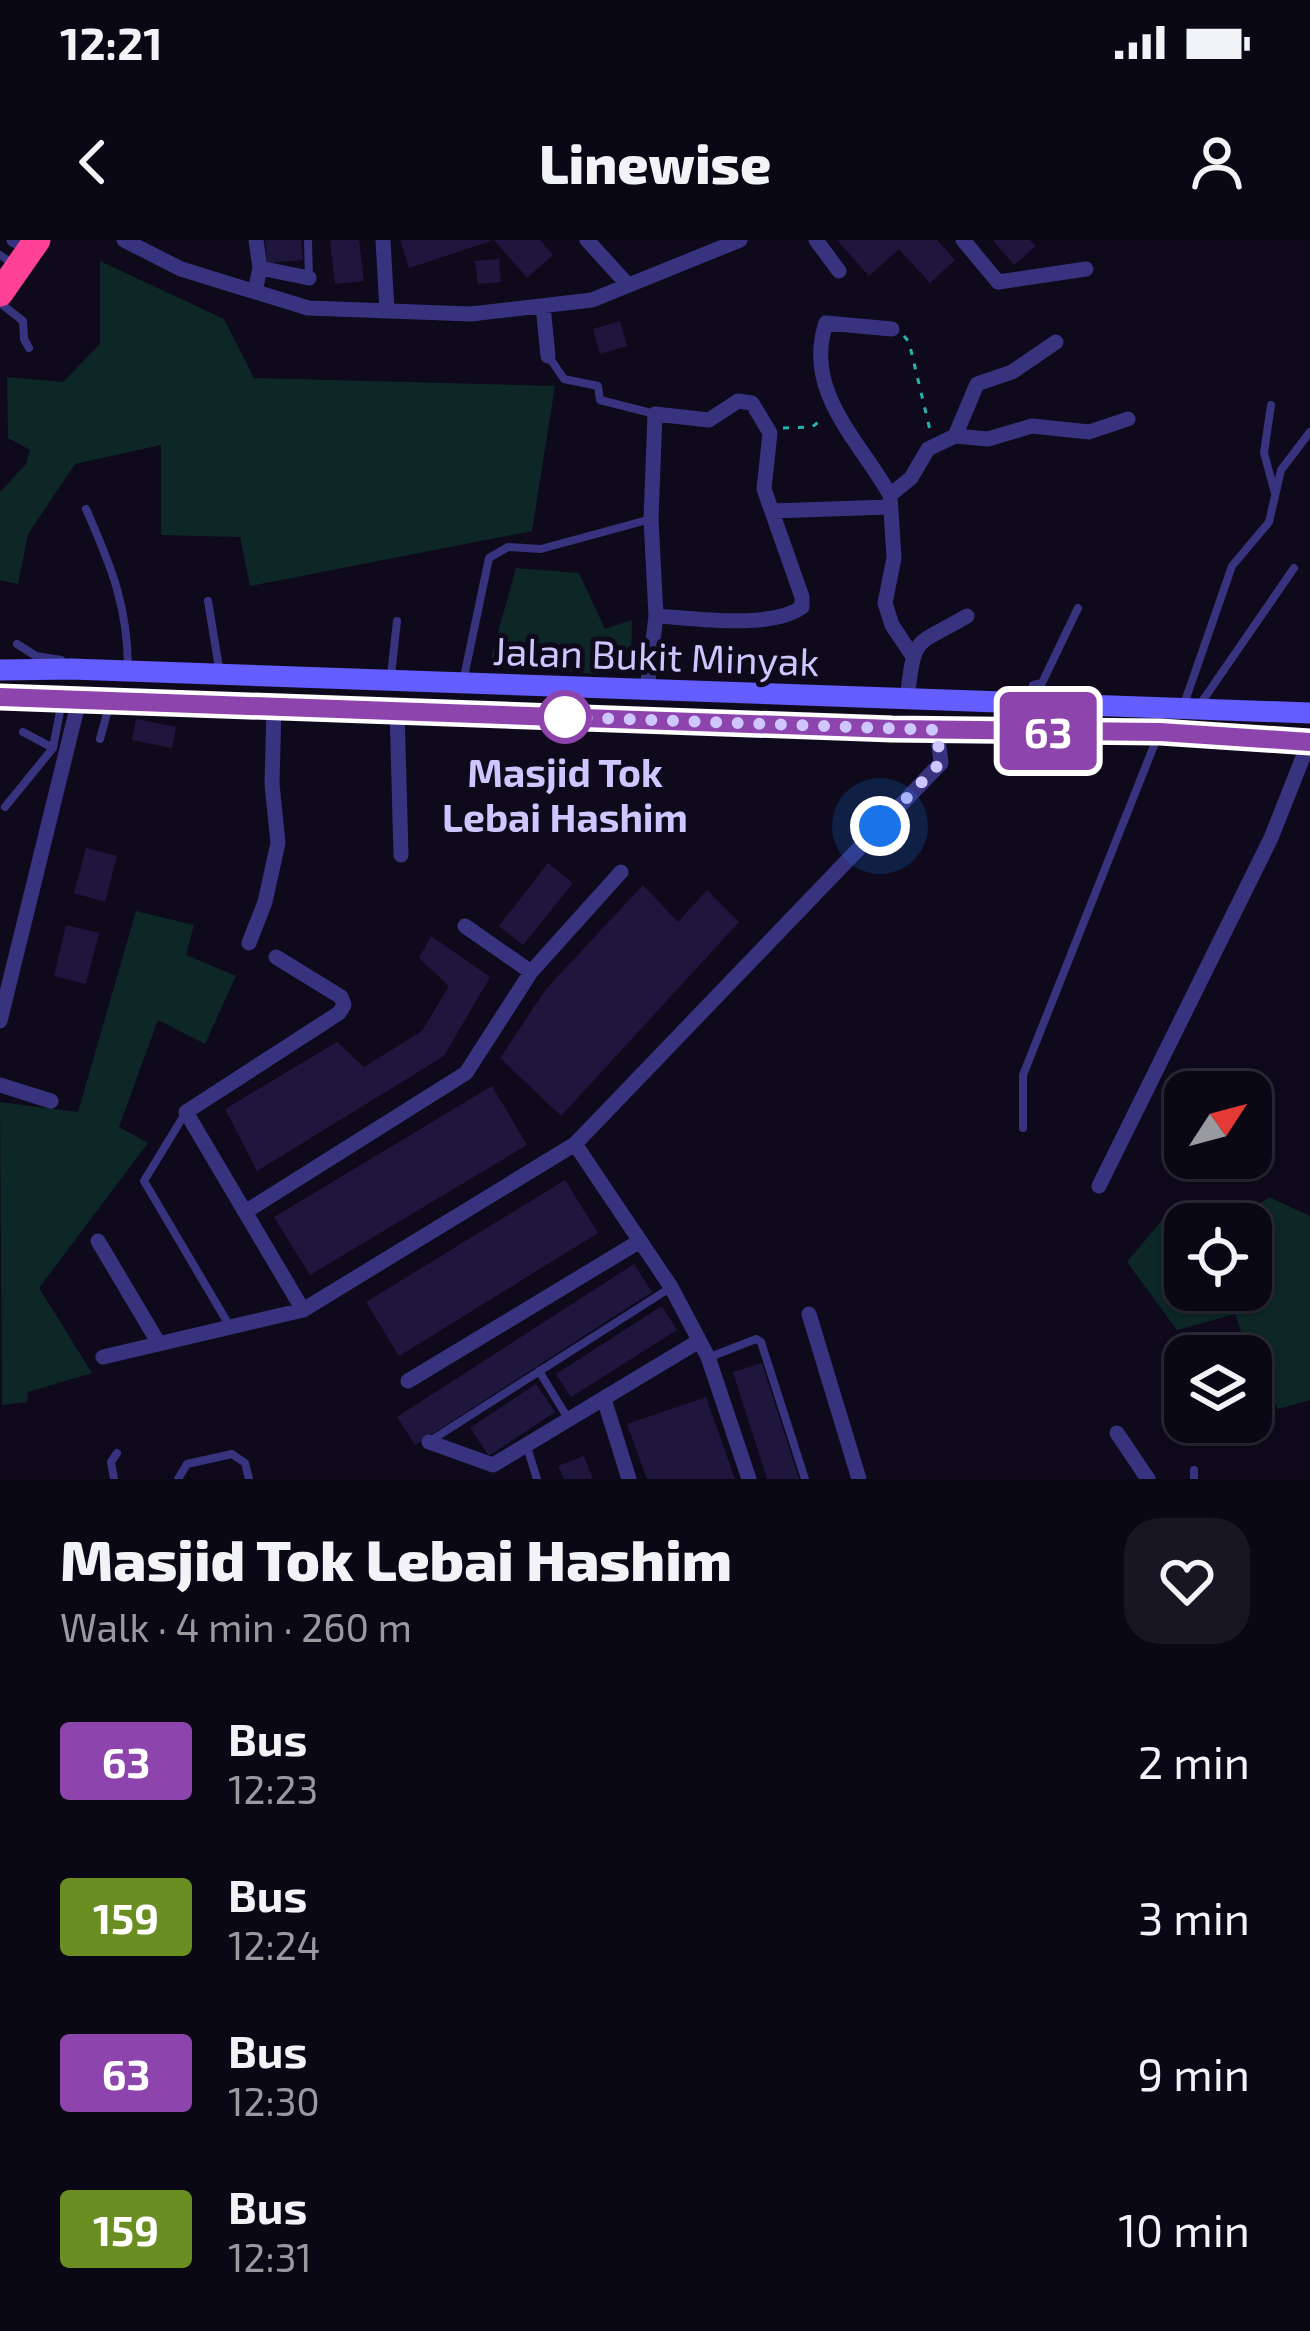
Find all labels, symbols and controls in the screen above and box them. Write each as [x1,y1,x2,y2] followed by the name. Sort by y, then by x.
[60,15,163,69] text: 12:21
[60,129,126,195] icon: back
[1184,129,1250,195] icon: person
[539,130,771,195] text: Linewise
[492,626,820,684] street label: Jalan Bukit Minyak
[540,692,590,742] marker: Masjid Tok Lebai Hashim
[994,692,1102,770] line badge: 63
[1024,706,1072,756] text: 63
[442,748,688,840] place label: Masjid Tok Lebai Hashim
[850,796,910,856] your location
[1164,1071,1272,1179] north arrow
[1164,1071,1272,1443] map controls
[1164,1203,1272,1311] button: locate
[1164,1335,1272,1443] button: layers
[1124,1518,1250,1644] button: heart
[60,1524,732,1592] text: Masjid Tok Lebai Hashim
[60,1603,412,1650] text: Walk · 4 min · 260 m
[228,1711,307,1765] text: Bus
[1138,1734,1250,1788] text: 2 min
[102,1736,150,1786] text: 63
[228,1765,318,1812] text: 12:23
[228,1867,307,1921] text: Bus
[1138,1890,1250,1944] text: 3 min
[93,1892,159,1942] text: 159
[228,1921,321,1968] text: 12:24
[228,2023,307,2077] text: Bus
[1137,2046,1250,2100] text: 9 min
[102,2048,150,2098] text: 63
[228,2077,320,2124] text: 12:30
[228,2179,307,2233] text: Bus
[1118,2202,1250,2256] text: 10 min
[93,2204,159,2254] text: 159
[228,2233,312,2280] text: 12:31

